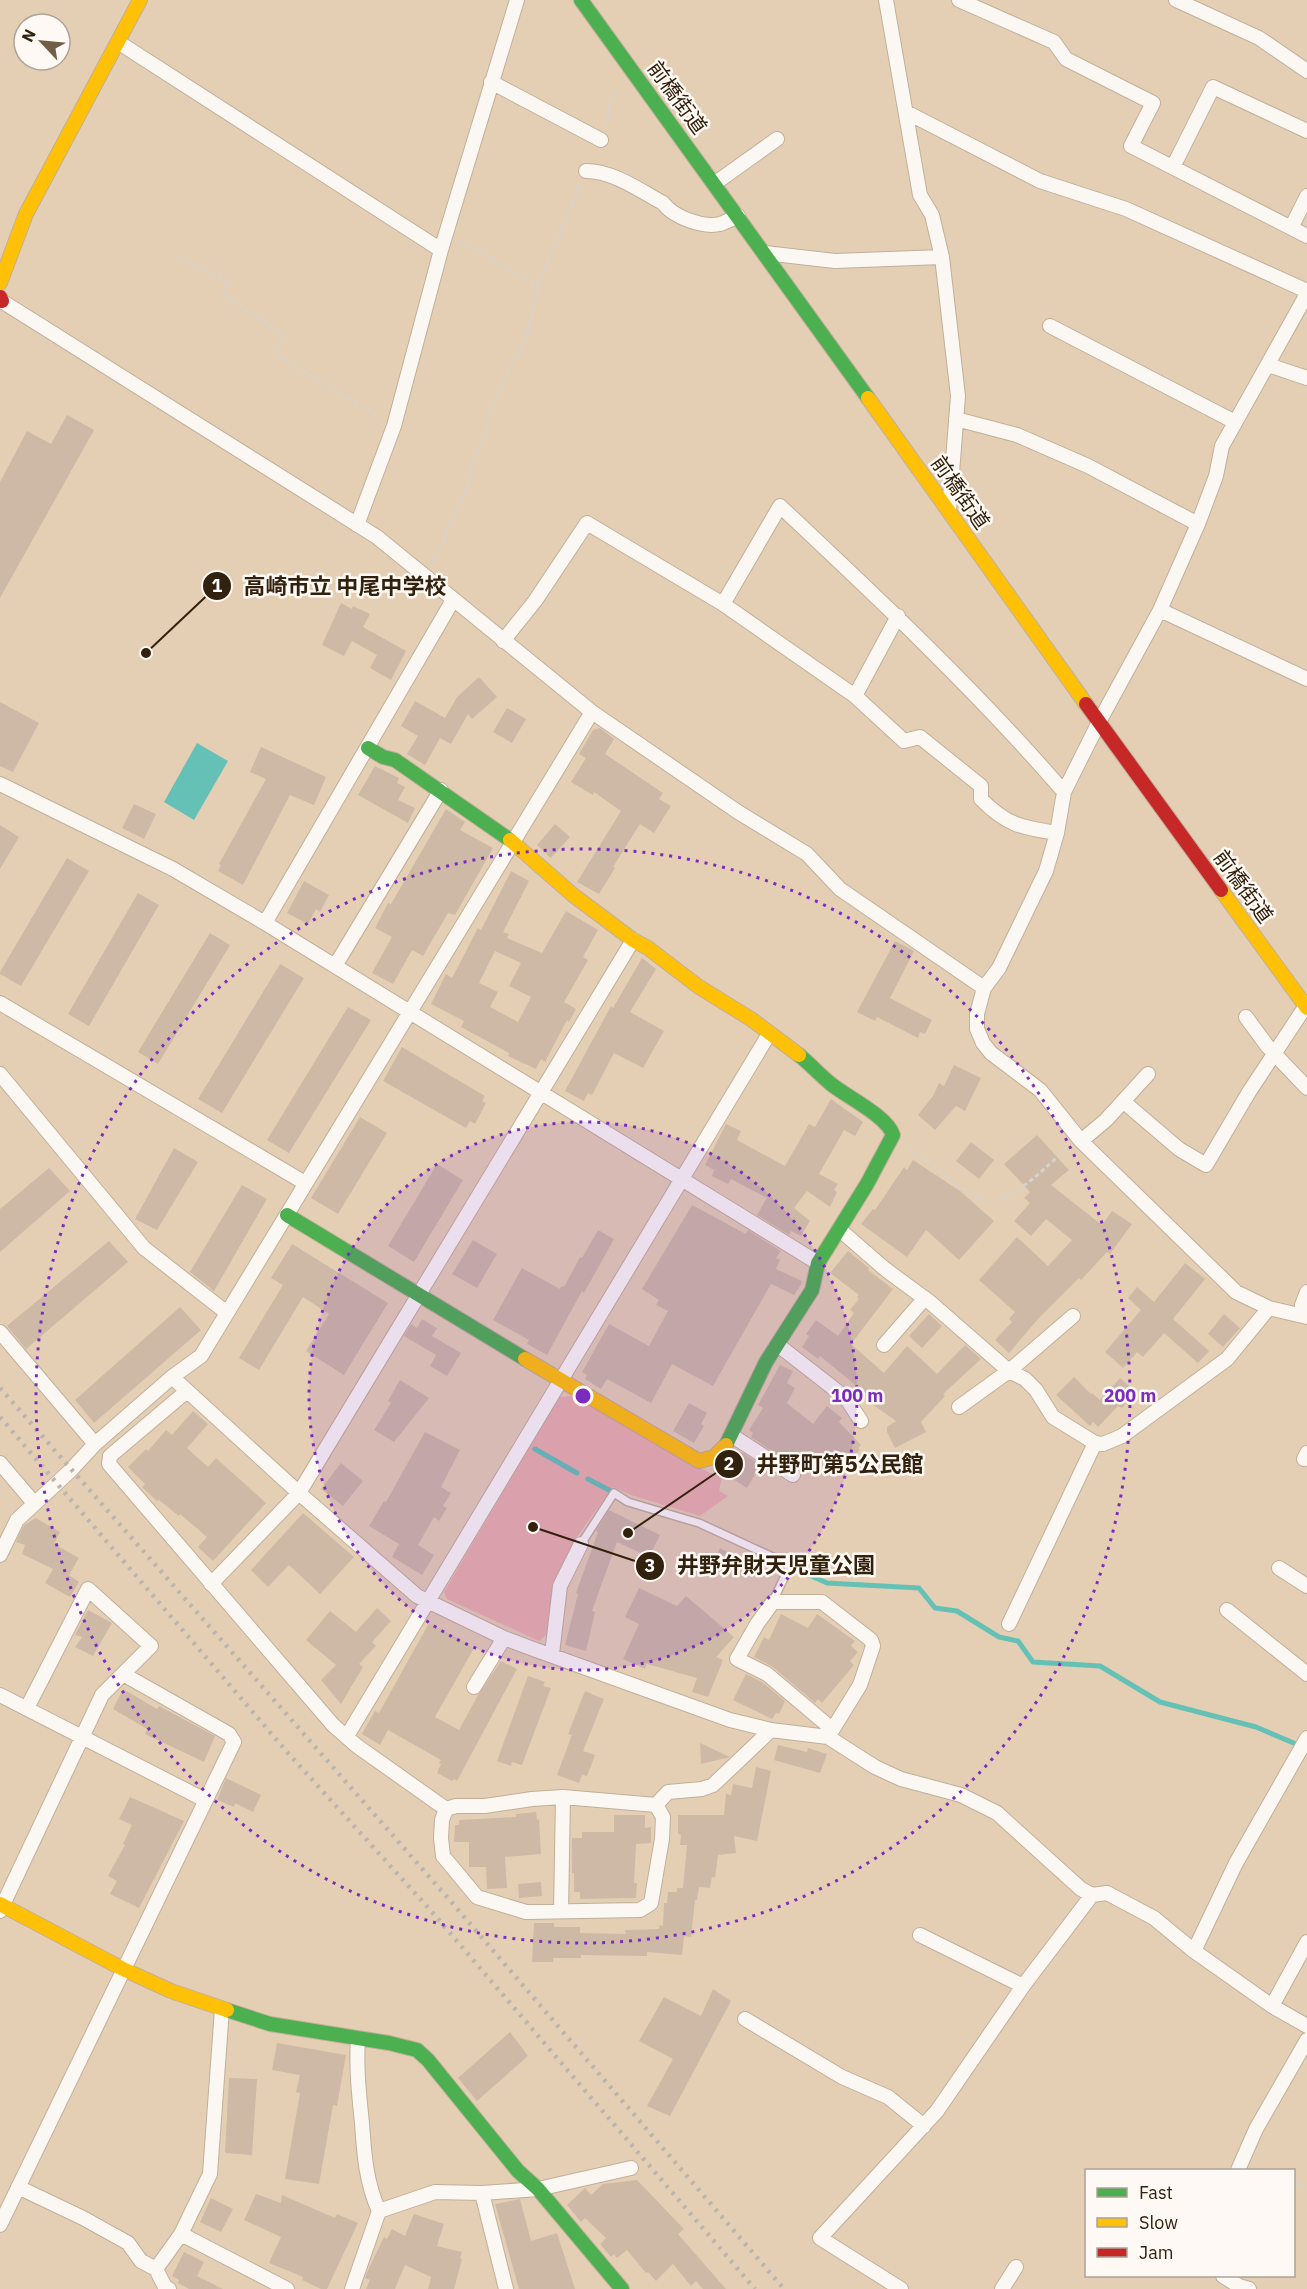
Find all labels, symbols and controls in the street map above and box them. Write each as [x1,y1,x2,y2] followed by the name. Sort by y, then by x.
[12,12,72,72] north arrow
[17,26,40,45] text: N
[642,55,714,139] street label: 前橋街道
[925,450,997,534] street label: 前橋街道
[202,566,459,606] callout: 高崎市立 中尾中学校
[243,571,447,600] text: 高崎市立 中尾中学校
[212,574,223,597] text: 1
[1208,844,1280,928] street label: 前橋街道
[831,1384,883,1407] text: 100 m
[1104,1384,1156,1407] text: 200 m
[573,1386,593,1406] centre of rings
[714,1444,936,1484] callout: 井野町第5公民館
[756,1449,924,1478] text: 井野町第5公民館
[724,1452,734,1475] text: 2
[635,1546,887,1586] callout: 井野弁財天児童公園
[677,1550,875,1579] text: 井野弁財天児童公園
[645,1554,655,1577] text: 3
[1085,2169,1295,2277] legend
[1139,2181,1173,2204] text: Fast
[1139,2211,1178,2234] text: Slow
[1139,2241,1174,2264] text: Jam

